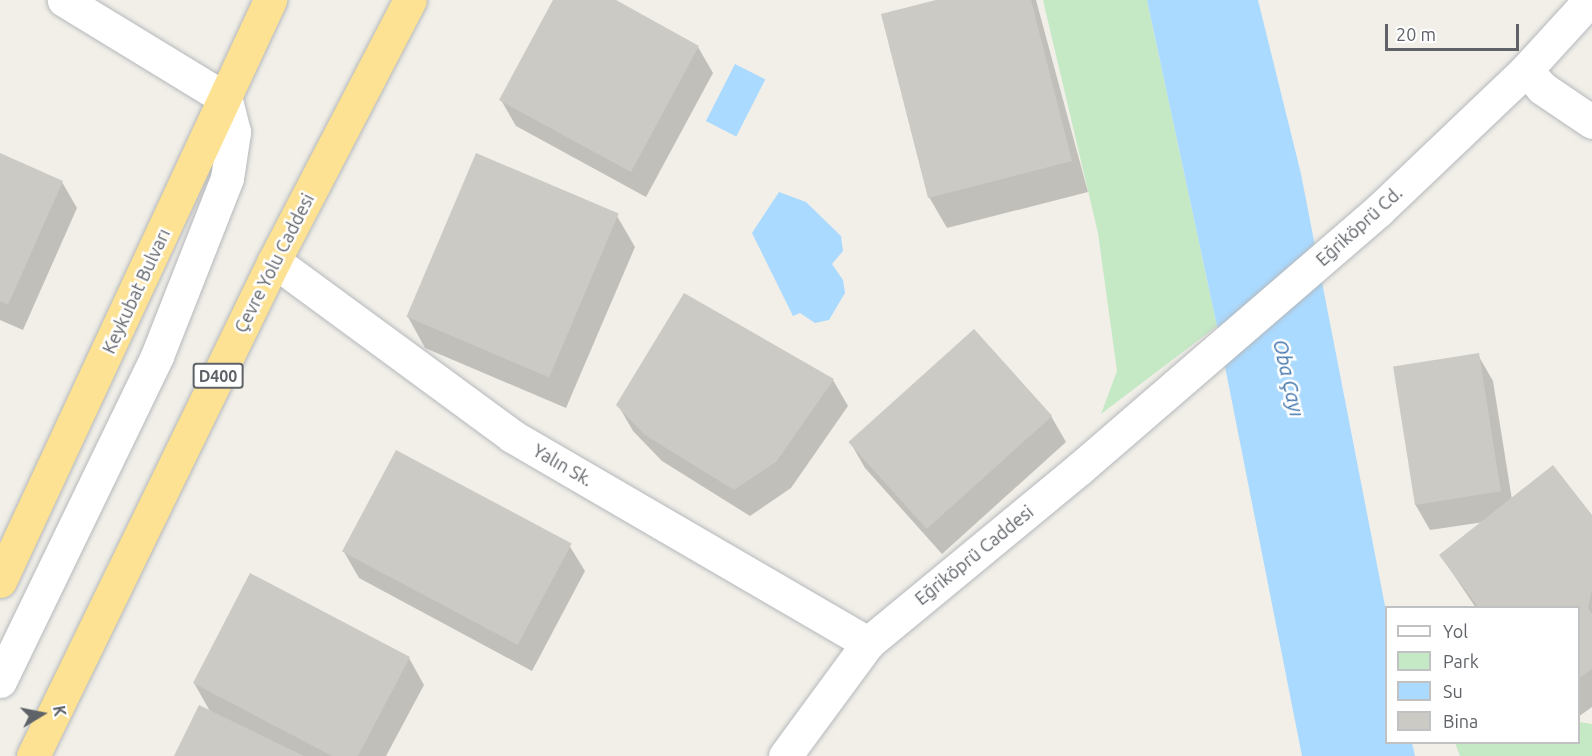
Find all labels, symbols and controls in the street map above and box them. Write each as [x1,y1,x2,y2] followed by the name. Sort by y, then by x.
[1388,12,1522,50] scale bar
[1396,24,1436,44] text: 20 m
[1311,182,1407,270] street label: Eğriköprü Cd.
[230,190,318,336] street label: Çevre Yolu Caddesi
[98,225,174,357] street label: Keykubat Bulvarı
[1268,337,1310,419] water label: Oba Çayı
[192,363,244,389] road number: D400
[529,439,597,491] street label: Yalın Sk.
[911,501,1037,609] street label: Eğriköprü Caddesi
[1385,606,1580,744] legend
[1443,621,1468,641] text: Yol
[1443,651,1479,671] text: Park
[1443,681,1463,701] text: Su
[12,684,72,744] north arrow
[50,704,70,718] text: K
[1443,711,1478,731] text: Bina

